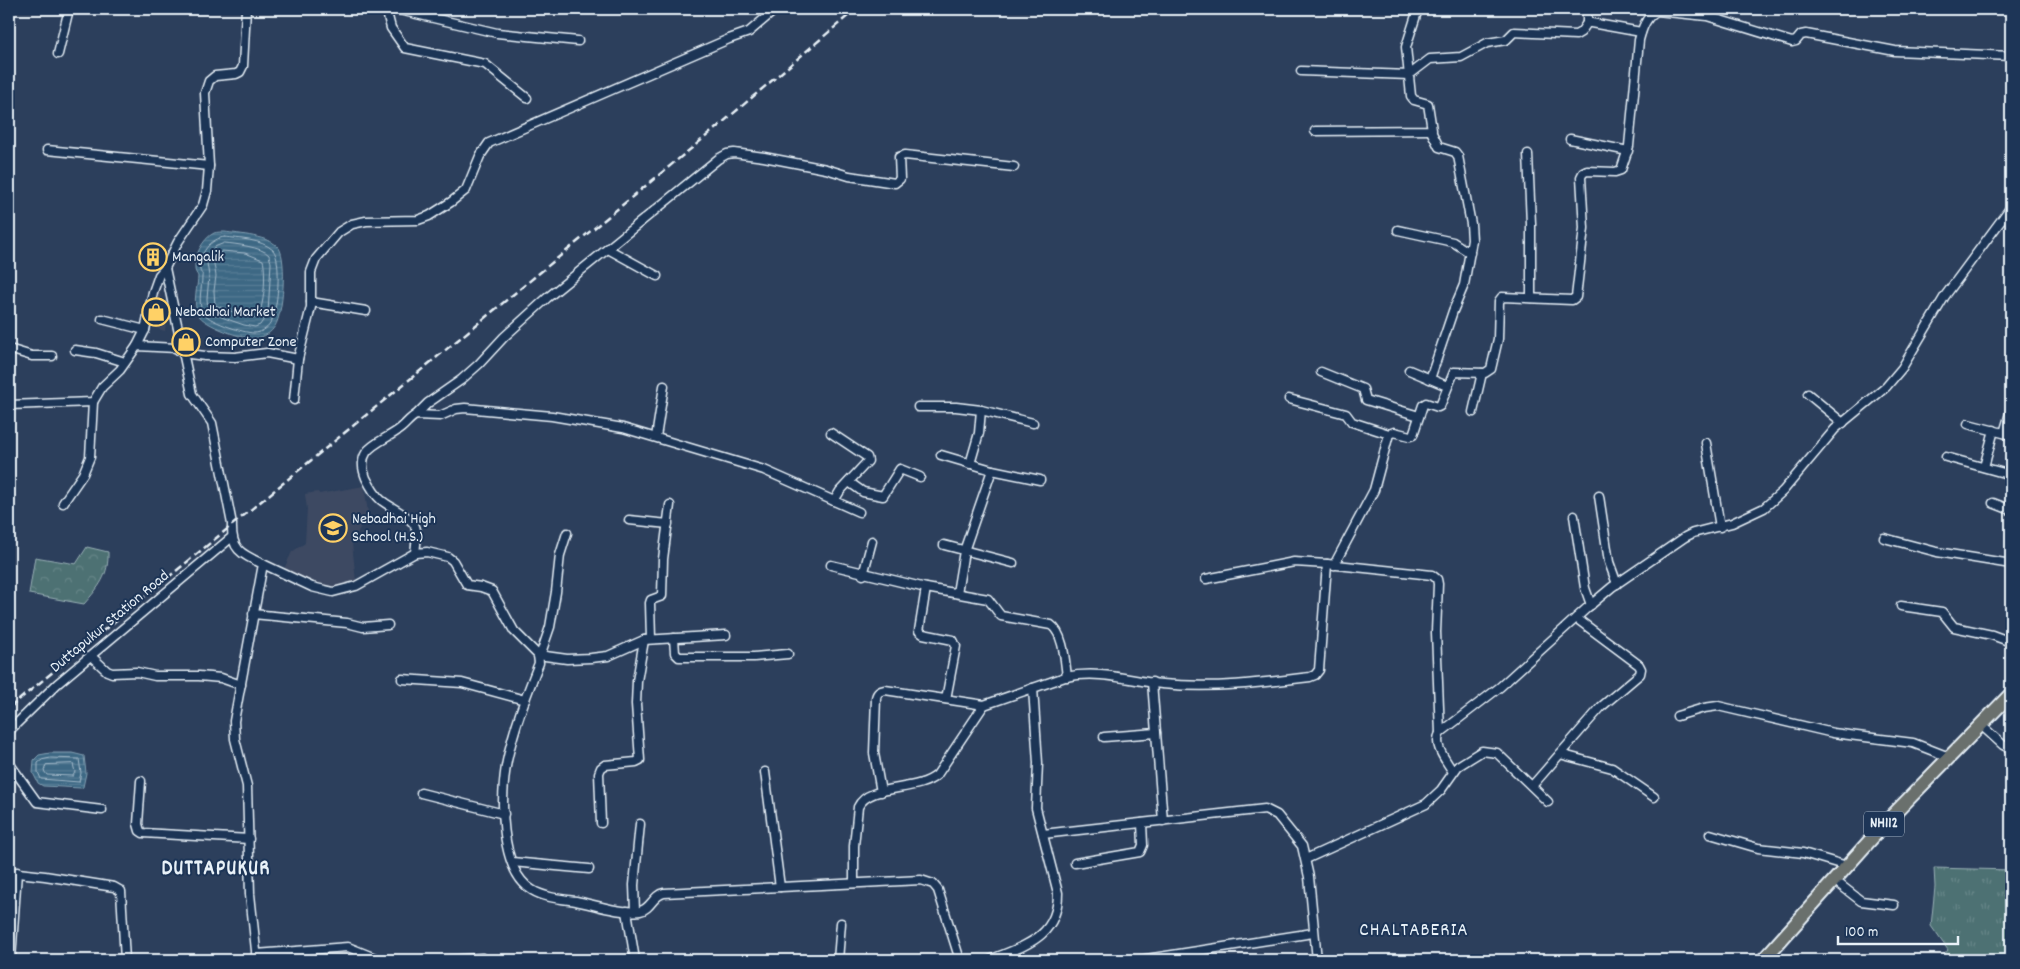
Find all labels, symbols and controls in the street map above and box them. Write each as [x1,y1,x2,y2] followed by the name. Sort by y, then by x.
[138,242,168,272] building icon: Mangalik
[172,246,224,269] place label: Mangalik
[141,297,171,327] shop icon: Nebadhai Market
[175,301,276,324] place label: Nebadhai Market
[171,327,201,357] shop icon: Computer Zone
[205,331,296,354] place label: Computer Zone
[352,508,436,549] place label: Nebadhai High School (H.S.)
[318,513,348,543] school or university icon: Nebadhai High School (H.S.)
[45,565,175,679] street label: Duttapukur Station Road
[1864,812,1904,836] road number: NH112
[162,855,270,885] district label: DUTTAPUKUR
[1838,914,1958,946] scale bar
[1359,918,1469,945] district label: CHALTABERIA
[1845,922,1878,944] text: 100 m

